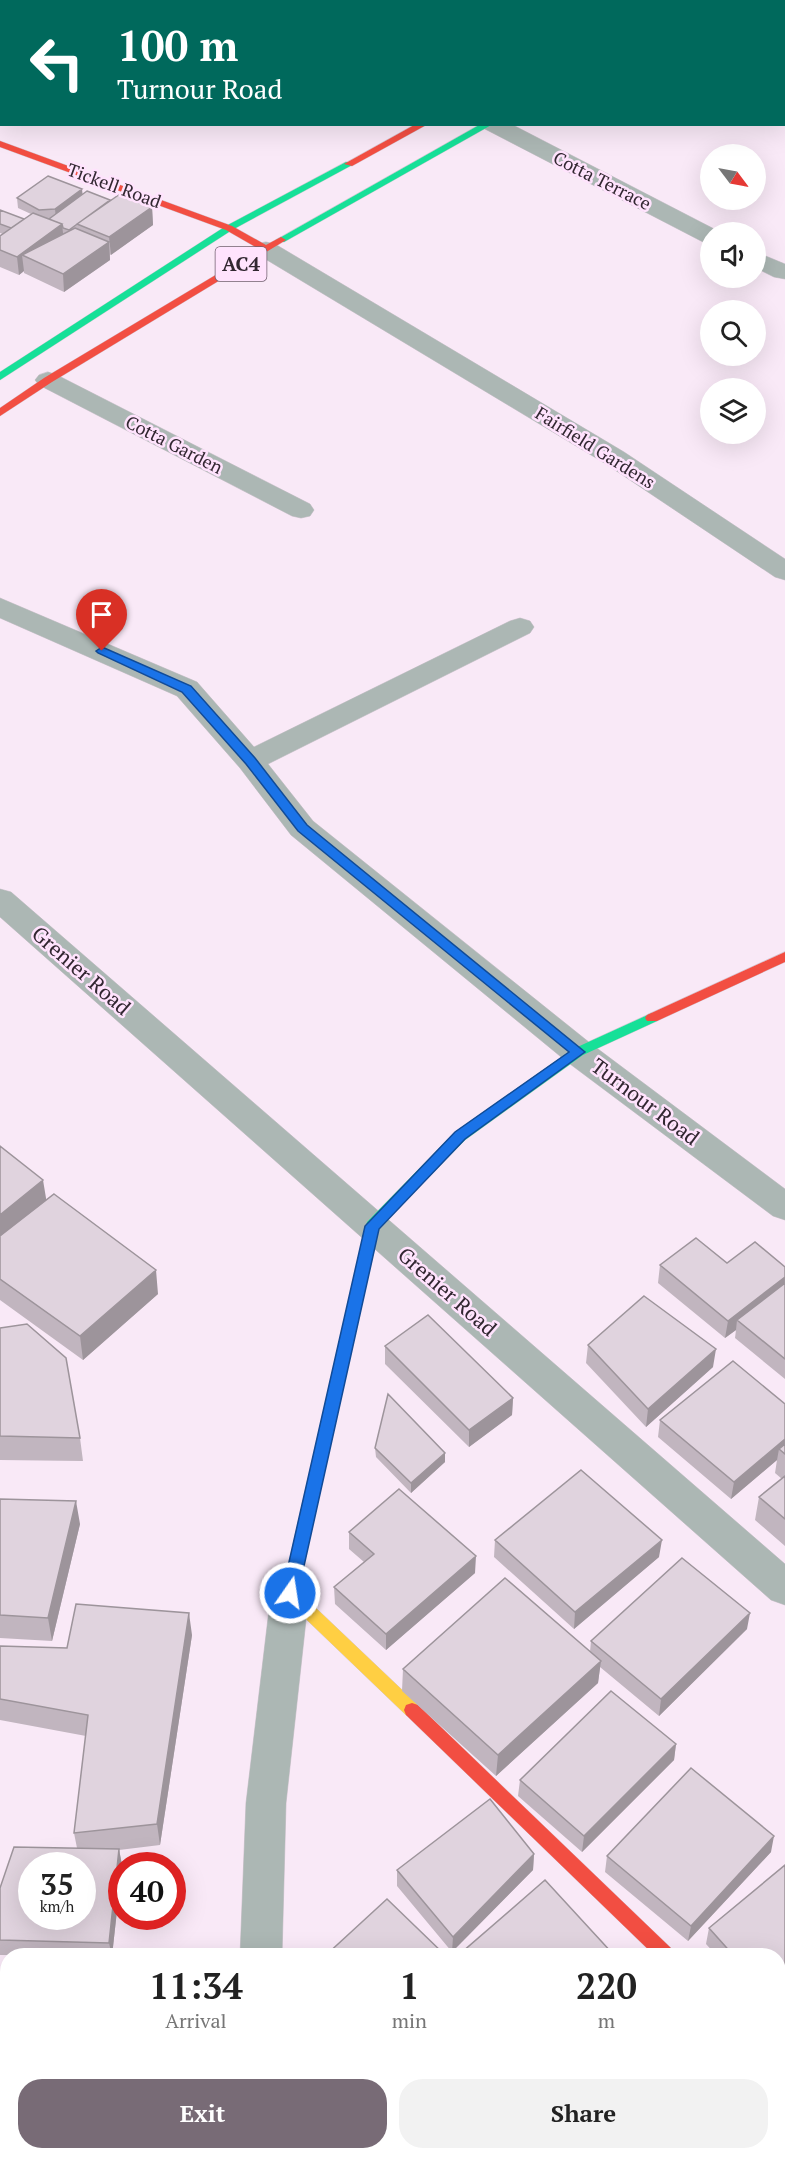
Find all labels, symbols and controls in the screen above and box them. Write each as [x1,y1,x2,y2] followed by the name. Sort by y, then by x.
[117,17,238,73] text: 100 m
[18,24,96,102] icon: left
[117,71,282,107] text: Turnour Road
[700,144,766,210] north arrow
[700,144,766,444] map controls
[549,145,655,215] street label: Cotta Terrace
[64,157,165,213] street label: Tickell Road
[700,222,766,288] button: sound
[216,247,266,281] road number: AC4
[700,300,766,366] button: search
[700,378,766,444] button: layers
[531,401,660,494] street label: Fairfield Gardens
[122,409,227,479] street label: Cotta Garden
[76,589,127,651] pin
[85,598,118,631] icon: arrive
[26,920,137,1021] street label: Grenier Road
[586,1051,706,1151] street label: Turnour Road
[392,1241,503,1342] street label: Grenier Road
[258,1561,322,1625] position arrow
[108,1852,186,1930] speed limit sign: 40
[40,1864,74,1904] text: 35
[40,1896,74,1916] text: km/h
[149,1962,243,2009] text: 11:34
[399,1962,420,2009] text: 1
[576,1962,637,2009] text: 220
[165,2007,227,2034] text: Arrival
[392,2007,427,2034] text: min
[598,2007,615,2034] text: m
[18,2079,387,2148] button: Exit
[399,2079,768,2148] button: Share

